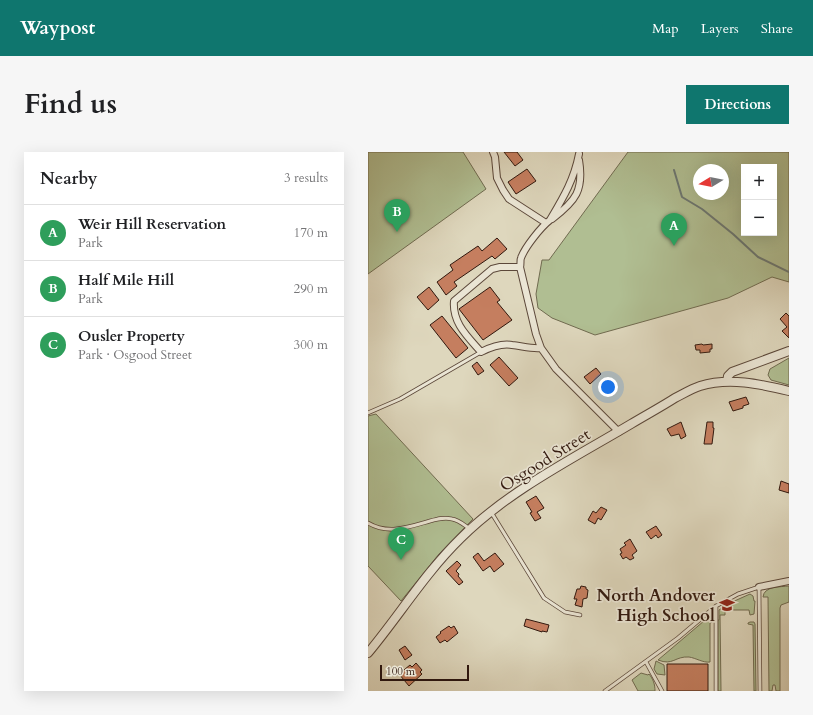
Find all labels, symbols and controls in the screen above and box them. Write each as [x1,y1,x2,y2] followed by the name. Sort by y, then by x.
[20,15,95,41] text: Waypost
[652,19,679,38] text: Map
[701,19,739,38] text: Layers
[761,19,793,38] text: Share
[24,85,117,123] text: Find us
[686,85,789,124] button: Directions
[693,164,729,200] north arrow
[741,164,777,236] map controls
[741,164,777,200] button: +
[40,167,97,190] text: Nearby
[284,169,328,187] text: 3 results
[384,199,410,232] pin: B
[741,200,777,236] button: −
[661,213,687,246] pin: A
[78,214,226,234] text: Weir Hill Reservation
[48,224,58,242] text: A
[294,224,328,242] text: 170 m
[78,234,103,252] text: Park
[78,270,174,290] text: Half Mile Hill
[48,280,58,298] text: B
[294,280,328,298] text: 290 m
[78,290,103,308] text: Park
[78,326,185,346] text: Ousler Property
[48,336,58,354] text: C
[294,336,328,354] text: 300 m
[78,346,192,364] text: Park · Osgood Street
[598,377,618,397] your location
[495,423,595,497] street label: Osgood Street
[388,527,414,560] pin: C
[597,584,715,627] place label: North Andover High School
[718,596,736,614] school or university icon: North Andover High School
[380,663,469,682] scale bar
[386,664,415,679] text: 100 m

